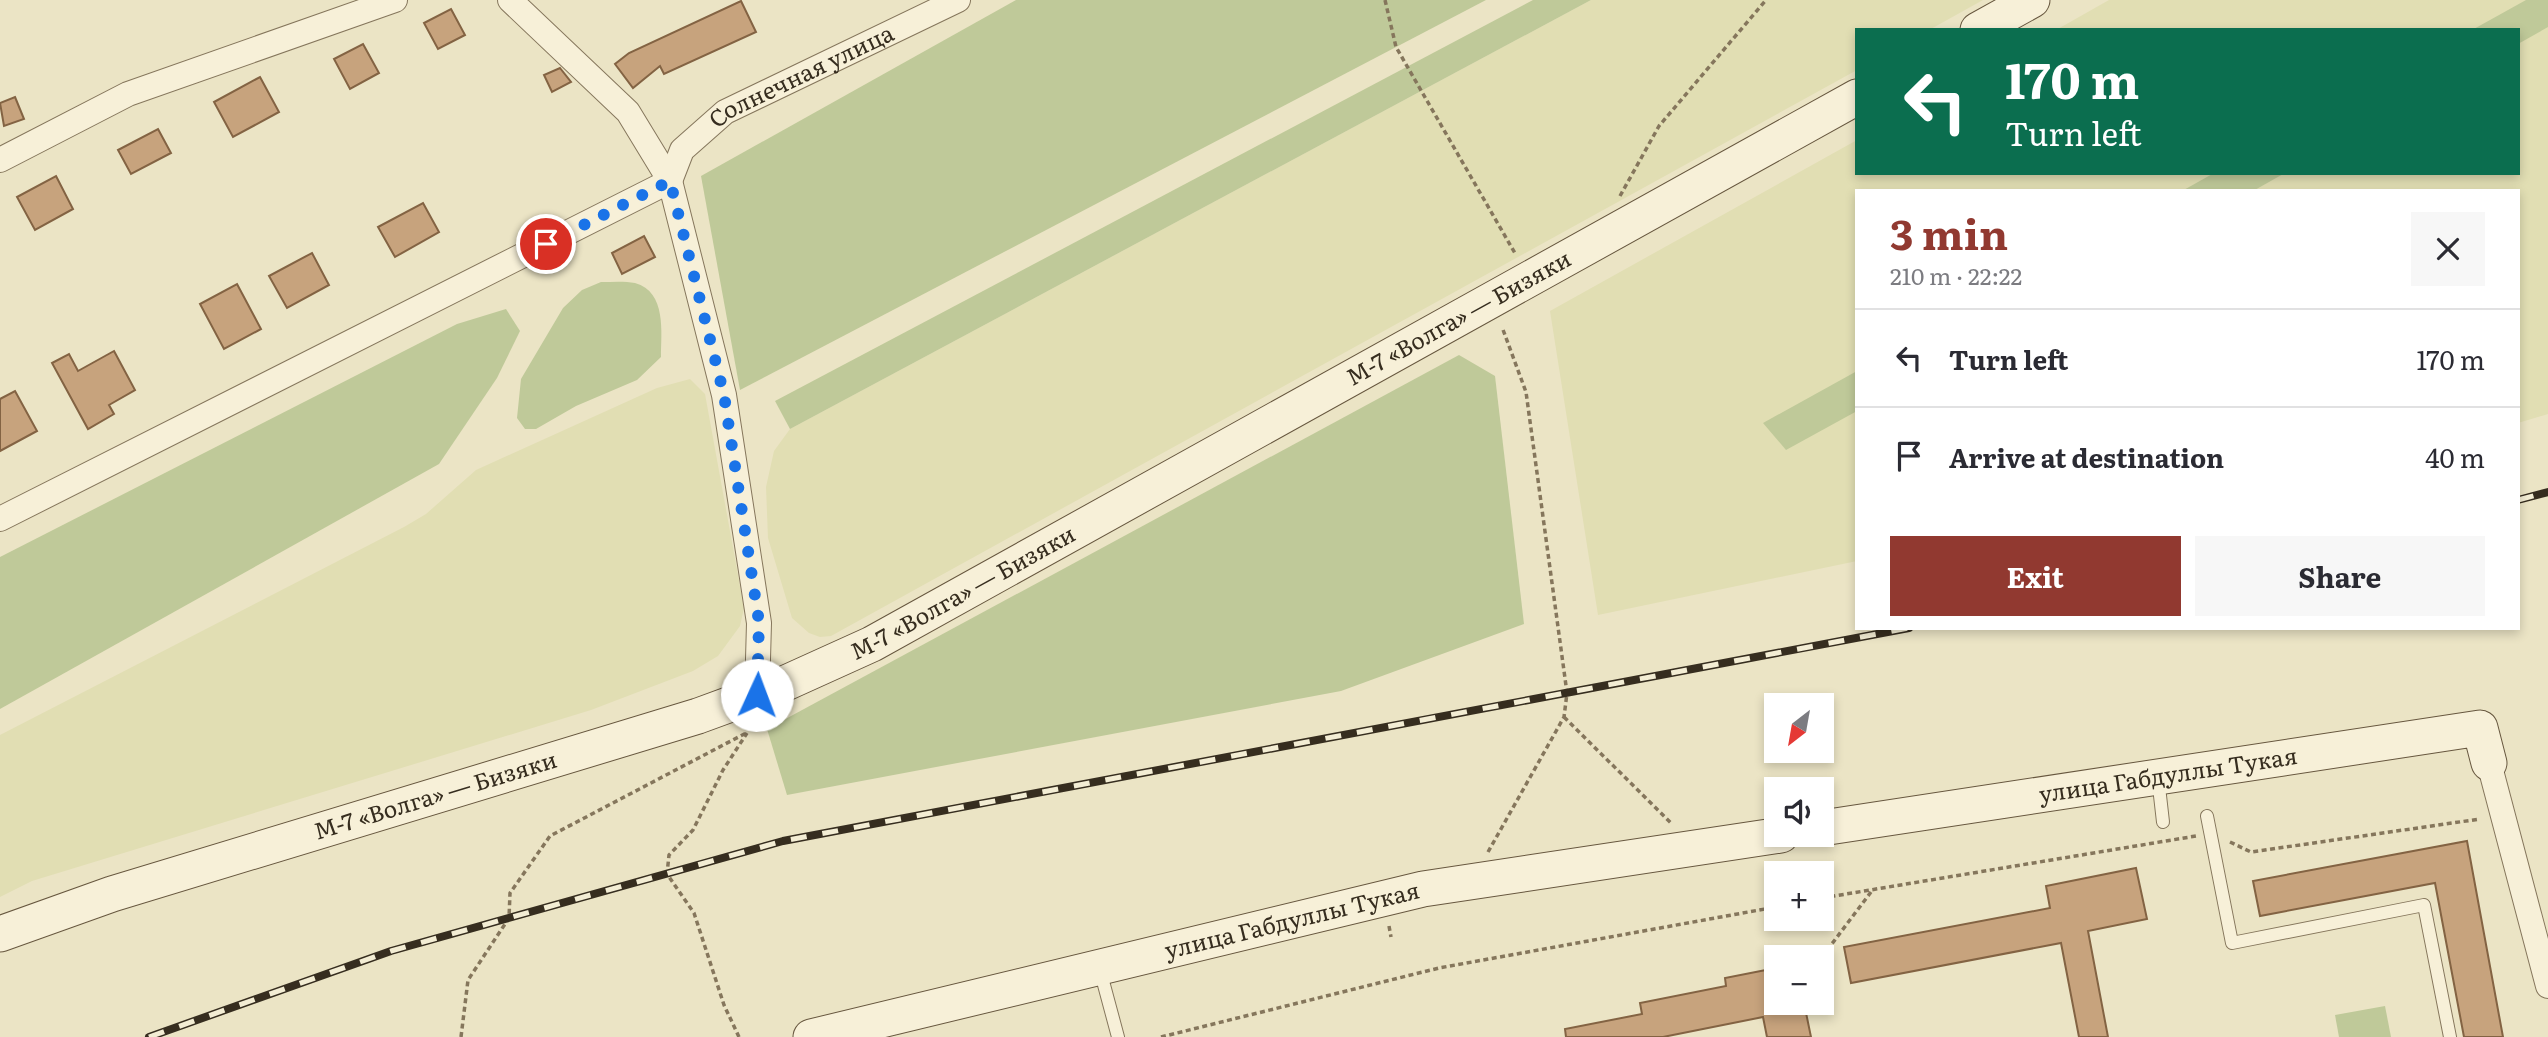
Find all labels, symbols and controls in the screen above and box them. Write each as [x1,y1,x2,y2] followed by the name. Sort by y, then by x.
[700,14,899,134] street label: Солнечная улица
[2005,41,2139,114] text: 170 m
[1890,56,1981,147] icon: left
[2005,108,2142,156] text: Turn left
[1890,201,2008,263] text: 3 min
[2411,212,2485,286] button: close
[516,214,576,274] pin
[527,225,565,263] icon: arrive
[1339,240,1576,393] street label: М-7 «Волга» — Бизяки
[1890,258,2022,292] text: 210 m · 22:22
[1890,339,1928,377] icon: left
[1949,339,2068,378] text: Turn left
[2417,339,2485,378] text: 170 m
[1890,437,1928,475] icon: arrive
[1949,437,2224,476] text: Arrive at destination
[2425,437,2485,476] text: 40 m
[844,516,1081,667] street label: М-7 «Волга» — Бизяки
[1890,536,2181,616] button: Exit
[2195,536,2485,616] button: Share
[720,658,794,732] position arrow
[1764,693,1834,763] north arrow
[1764,693,1834,1015] map controls
[2036,737,2299,810] street label: улица Габдуллы Тукая
[309,741,561,847] street label: М-7 «Волга» — Бизяки
[1764,777,1834,847] button: sound
[1764,861,1834,931] button: +
[1161,871,1423,966] street label: улица Габдуллы Тукая
[1764,945,1834,1015] button: −

